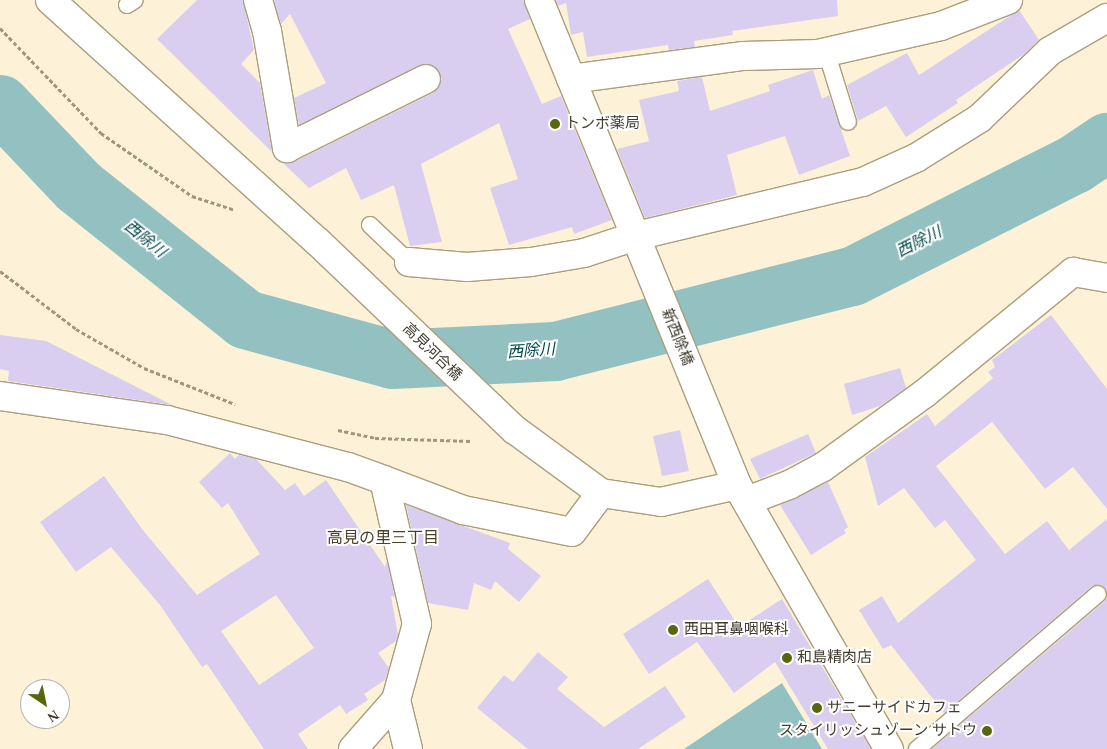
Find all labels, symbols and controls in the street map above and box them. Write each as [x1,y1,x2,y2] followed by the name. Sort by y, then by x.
[565,115,640,133] place label: トンボ薬局
[549,118,561,130] marker: トンボ薬局
[120,216,170,262] water label: 西除川
[893,223,945,261] water label: 西除川
[657,306,697,368] street label: 新西除橋
[399,319,465,385] street label: 高見河合橋
[506,340,556,362] water label: 西除川
[327,528,439,548] district label: 高見の里三丁目
[684,621,789,639] place label: 西田耳鼻咽喉科
[666,623,680,637] marker: 西田耳鼻咽喉科
[797,649,872,667] place label: 和島精肉店
[781,652,793,664] marker: 和島精肉店
[20,679,70,729] north arrow
[827,699,962,717] place label: サニーサイドカフェ
[811,702,823,714] marker: サニーサイドカフェ
[45,707,61,725] text: N
[778,722,977,740] place label: スタイリッシュゾーン サトウ
[981,725,993,737] marker: スタイリッシュゾーン サトウ

